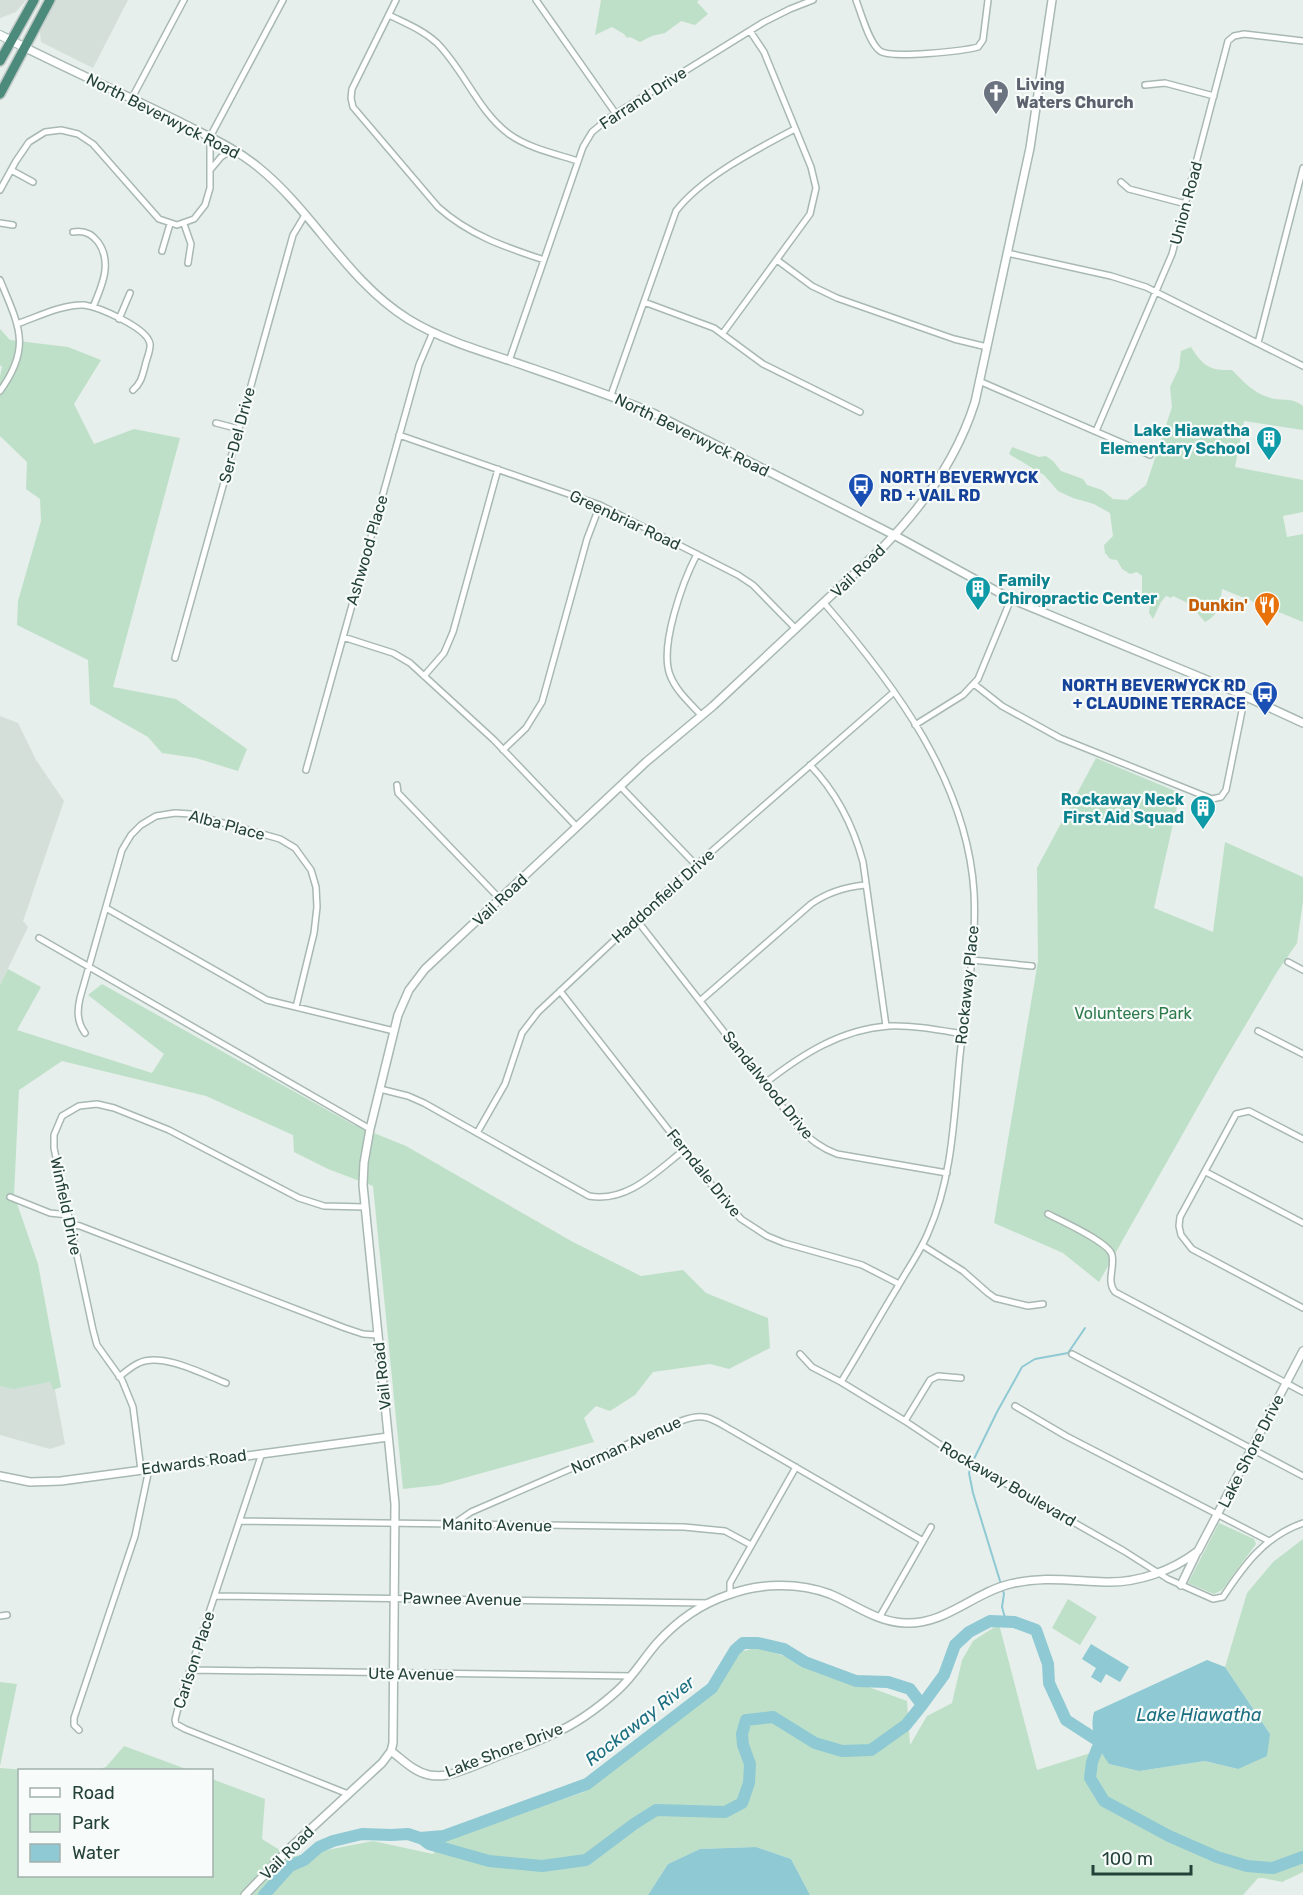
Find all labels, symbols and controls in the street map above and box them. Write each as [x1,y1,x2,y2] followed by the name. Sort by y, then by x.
[596,63,690,133] street label: Farrand Drive
[83,69,243,163] street label: North Beverwyck Road
[1016,75,1134,112] place label: Living Waters Church
[981,78,1011,116] church icon: Living Waters Church
[1166,159,1206,247] street label: Union Road
[215,385,259,485] street label: Ser-Del Drive
[612,389,772,481] street label: North Beverwyck Road
[1100,421,1250,458] place label: Lake Hiawatha Elementary School
[1254,424,1284,462] building icon: Lake Hiawatha Elementary School
[880,468,1039,505] place label: NORTH BEVERWYCK RD + VAIL RD
[846,471,876,509] bus stop icon: NORTH BEVERWYCK RD + VAIL RD
[566,486,684,554] street label: Greenbriar Road
[342,493,392,607] street label: Ashwood Place
[827,541,889,601] street label: Vail Road
[998,571,1158,608] place label: Family Chiropractic Center
[963,574,993,612] building icon: Family Chiropractic Center
[1252,590,1282,628] restaurant icon: Dunkin'
[1188,596,1248,615] place label: Dunkin'
[1062,676,1246,713] place label: NORTH BEVERWYCK RD + CLAUDINE TERRACE
[1250,679,1280,717] bus stop icon: NORTH BEVERWYCK RD + CLAUDINE TERRACE
[1061,790,1185,827] place label: Rockaway Neck First Aid Squad
[1188,793,1218,831] building icon: Rockaway Neck First Aid Squad
[187,806,267,844] street label: Alba Place
[608,845,718,947] street label: Haddonfield Drive
[469,870,531,930] street label: Vail Road
[951,924,983,1045] street label: Rockaway Place
[1074,1004,1193,1023] park label: Volunteers Park
[719,1027,817,1143] street label: Sandalwood Drive
[663,1125,745,1221] street label: Ferndale Drive
[46,1155,86,1257] street label: Winfield Drive
[369,1341,395,1411] street label: Vail Road
[1214,1391,1288,1511] street label: Lake Shore Drive
[568,1412,684,1478] street label: Norman Avenue
[937,1437,1079,1531] street label: Rockaway Boulevard
[140,1445,248,1479] street label: Edwards Road
[442,1515,552,1535] street label: Manito Avenue
[402,1588,522,1610] street label: Pawnee Avenue
[169,1609,219,1711] street label: Carlson Place
[368,1664,454,1684] street label: Ute Avenue
[581,1671,700,1771] water label: Rockaway River
[1136,1704,1262,1726] water label: Lake Hiawatha
[442,1719,566,1781] street label: Lake Shore Drive
[18,1769,213,1877] legend
[72,1782,115,1804] text: Road
[72,1812,110,1834] text: Park
[256,1822,318,1884] street label: Vail Road
[1093,1838,1190,1876] scale bar
[72,1842,120,1864] text: Water
[1102,1848,1153,1870] text: 100 m

